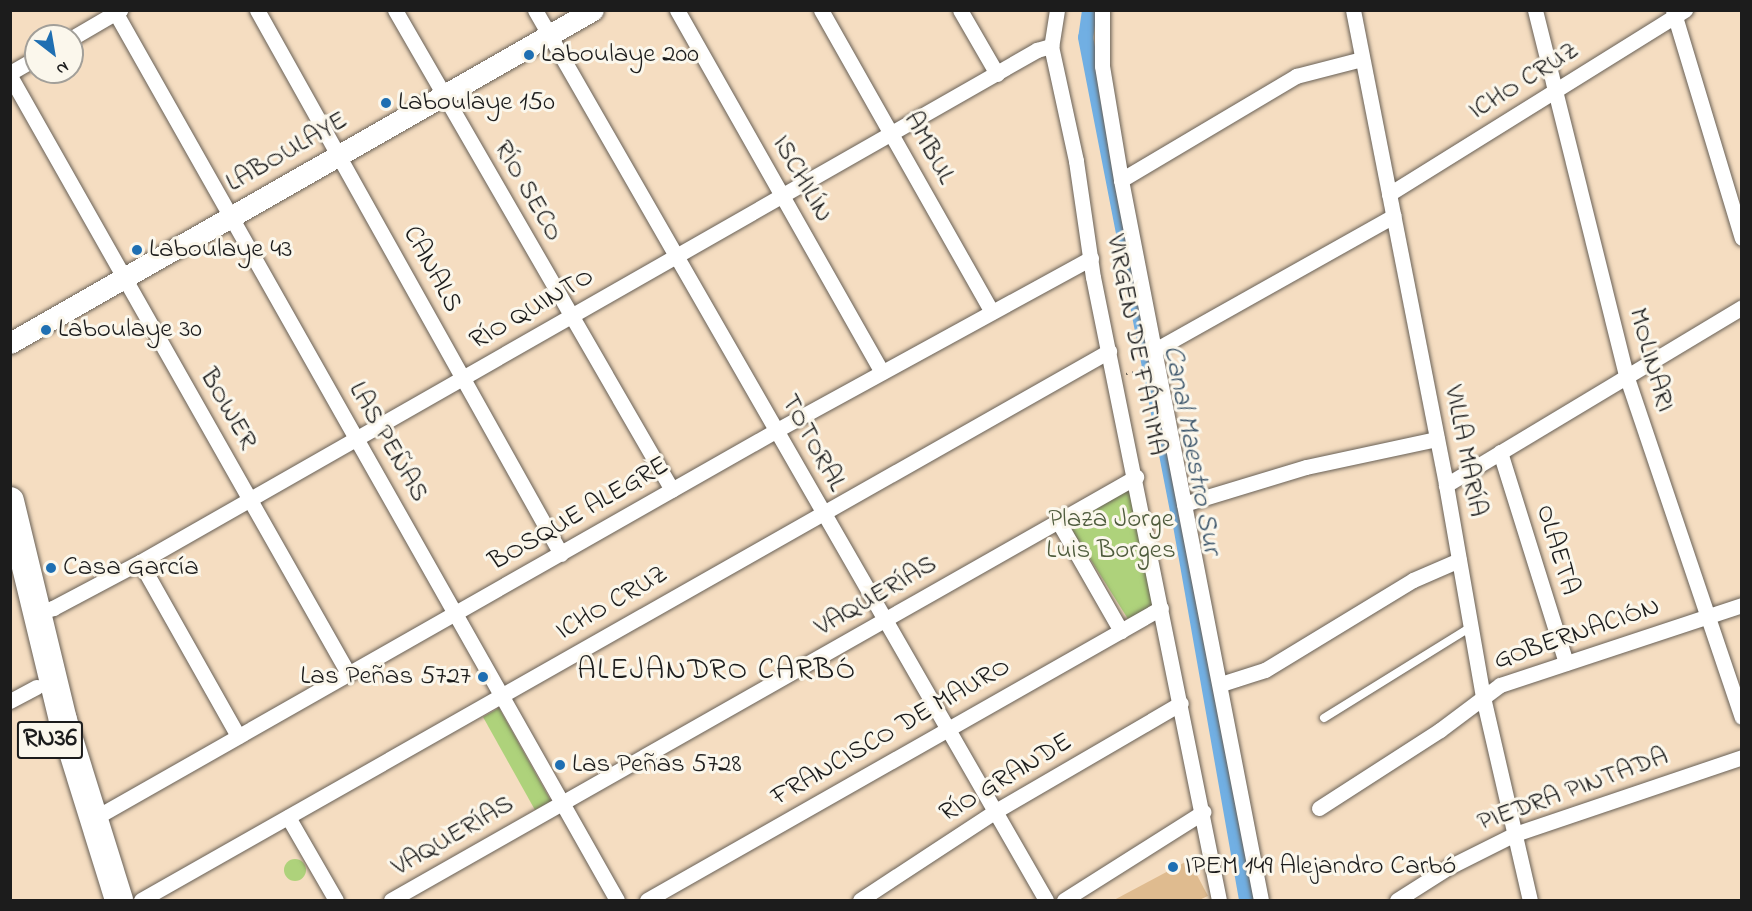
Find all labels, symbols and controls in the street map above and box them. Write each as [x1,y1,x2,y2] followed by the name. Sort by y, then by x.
[24,24,84,84] north arrow
[1463,35,1585,127] street label: ICHO CRUZ
[541,39,699,71] place label: Laboulaye 200
[522,48,536,62] marker: Laboulaye 200
[51,55,73,81] text: N
[398,87,555,119] place label: Laboulaye 150
[379,96,393,110] marker: Laboulaye 150
[220,104,354,200] street label: LABOULAYE
[896,106,962,190] street label: AMBUL
[764,130,840,228] street label: ISCHILÍN
[486,135,570,247] street label: RÍO SECO
[395,220,469,318] street label: CANALS
[1099,232,1173,458] street label: VIRGEN DE FÁTIMA
[149,234,292,266] place label: Laboulaye 43
[130,243,144,257] marker: Laboulaye 43
[464,260,600,358] street label: RÍO QUINTO
[1621,304,1681,416] street label: MOLINARI
[58,314,202,346] place label: Laboulaye 30
[39,323,53,337] marker: Laboulaye 30
[1154,343,1228,557] water label: Canal Maestro Sur
[192,363,264,455] street label: BOWER
[341,376,435,508] street label: LAS PEÑAS
[1436,382,1494,520] street label: VILLA MARÍA
[773,389,853,497] street label: TOTORAL
[483,449,675,579] street label: BOSQUE ALEGRE
[1528,501,1586,599] street label: OLAETA
[1046,503,1176,566] park label: Plaza Jorge Luis Borges
[809,548,943,644] street label: VAQUERÍAS
[63,552,199,584] place label: Casa García
[550,558,674,648] street label: ICHO CRUZ
[44,561,58,575] marker: Casa García
[1490,590,1664,678] street label: GOBERNACIÓN
[766,650,1016,814] street label: FRANCISCO DE MAURO
[577,653,857,689] district label: ALEJANDRO CARBÓ
[300,661,471,693] place label: Las Peñas 5727
[476,670,490,684] marker: Las Peñas 5727
[16,717,84,763] road number: RN36
[934,726,1078,830] street label: RÍO GRANDE
[1473,741,1673,839] street label: PIEDRA PINTADA
[572,749,742,781] place label: Las Peñas 5728
[553,758,567,772] marker: Las Peñas 5728
[386,788,520,884] street label: VAQUERÍAS
[1185,851,1456,883] place label: IPEM 149 Alejandro Carbó
[1166,860,1180,874] marker: IPEM 149 Alejandro Carbó

